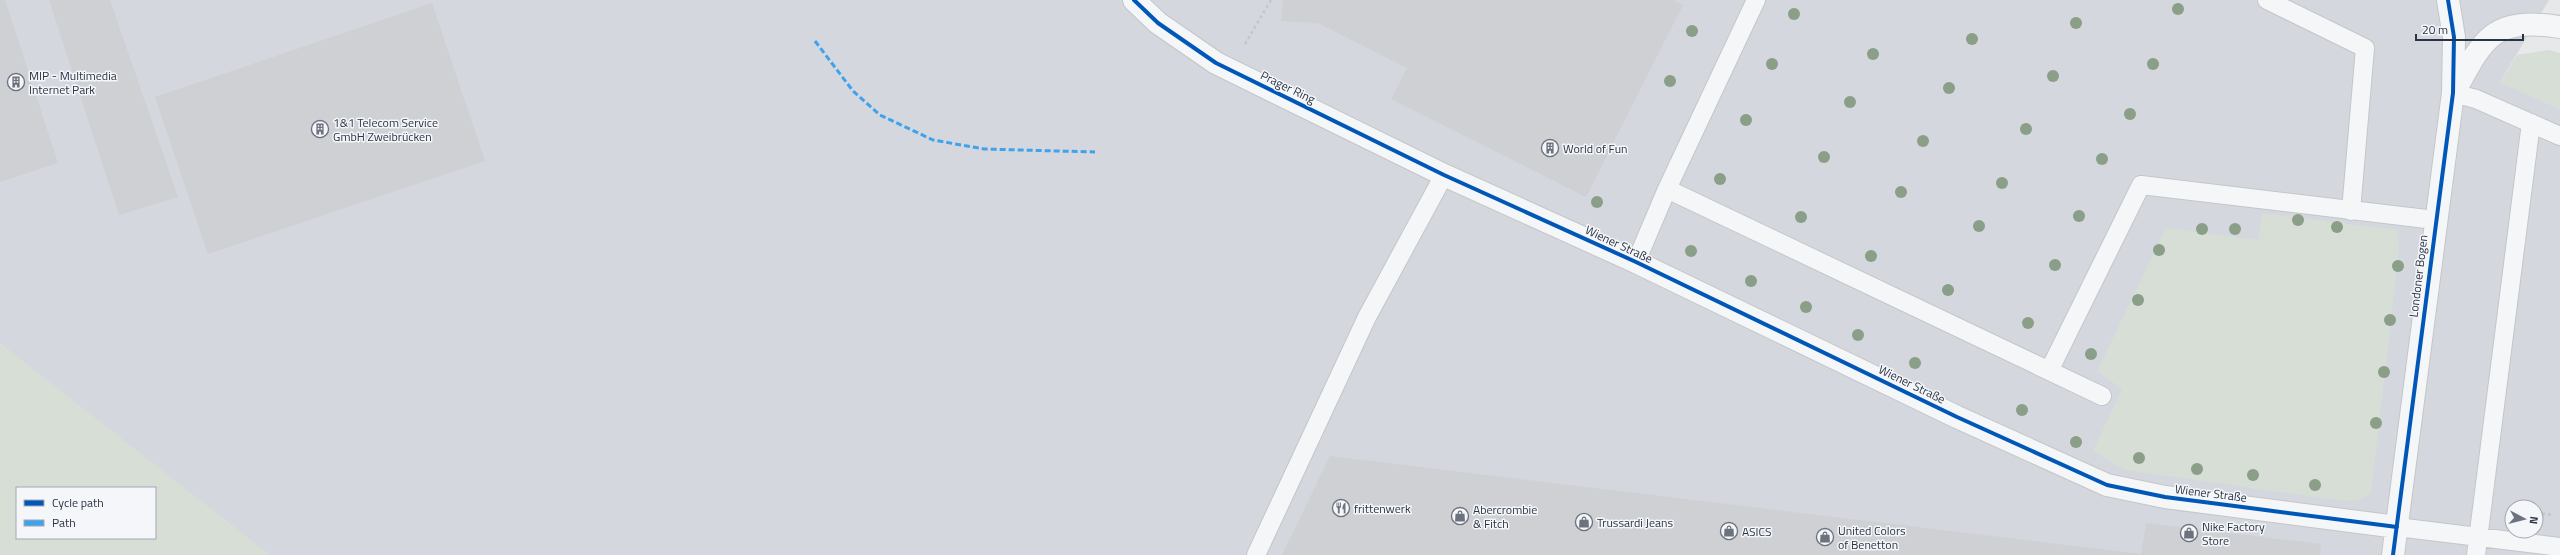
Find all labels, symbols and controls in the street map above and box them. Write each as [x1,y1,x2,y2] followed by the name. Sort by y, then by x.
[2416,16,2523,42] scale bar
[2422,20,2448,39] text: 20 m
[29,66,117,99] place label: MIP - Multimedia Internet Park
[1257,66,1319,108] street label: Prager Ring
[6,72,26,92] building icon: MIP - Multimedia Internet Park
[333,113,438,146] place label: 1&1 Telecom Service GmbH Zweibrücken
[310,119,330,139] building icon: 1&1 Telecom Service GmbH Zweibrücken
[1540,138,1560,158] building icon: World of Fun
[1563,139,1628,158] place label: World of Fun
[1582,220,1656,268] street label: Wiener Straße
[2404,234,2432,318] street label: Londoner Bogen
[1875,360,1949,408] street label: Wiener Straße
[2174,479,2248,507] street label: Wiener Straße
[16,487,156,539] legend
[52,493,104,512] text: Cycle path
[1331,498,1351,518] restaurant icon: frittenwerk
[1354,499,1411,518] place label: frittenwerk
[2504,499,2544,539] north arrow
[1473,500,1537,533] place label: Abercrombie & Fitch
[1450,506,1470,526] shop icon: Abercrombie & Fitch
[1574,512,1594,532] shop icon: Trussardi Jeans
[52,513,76,532] text: Path
[1597,513,1674,532] place label: Trussardi Jeans
[2526,515,2542,525] text: N
[2202,517,2265,550] place label: Nike Factory Store
[1719,521,1739,541] shop icon: ASICS
[1838,521,1906,554] place label: United Colors of Benetton
[1742,522,1772,541] place label: ASICS
[2179,523,2199,543] shop icon: Nike Factory Store
[1815,527,1835,547] shop icon: United Colors of Benetton

